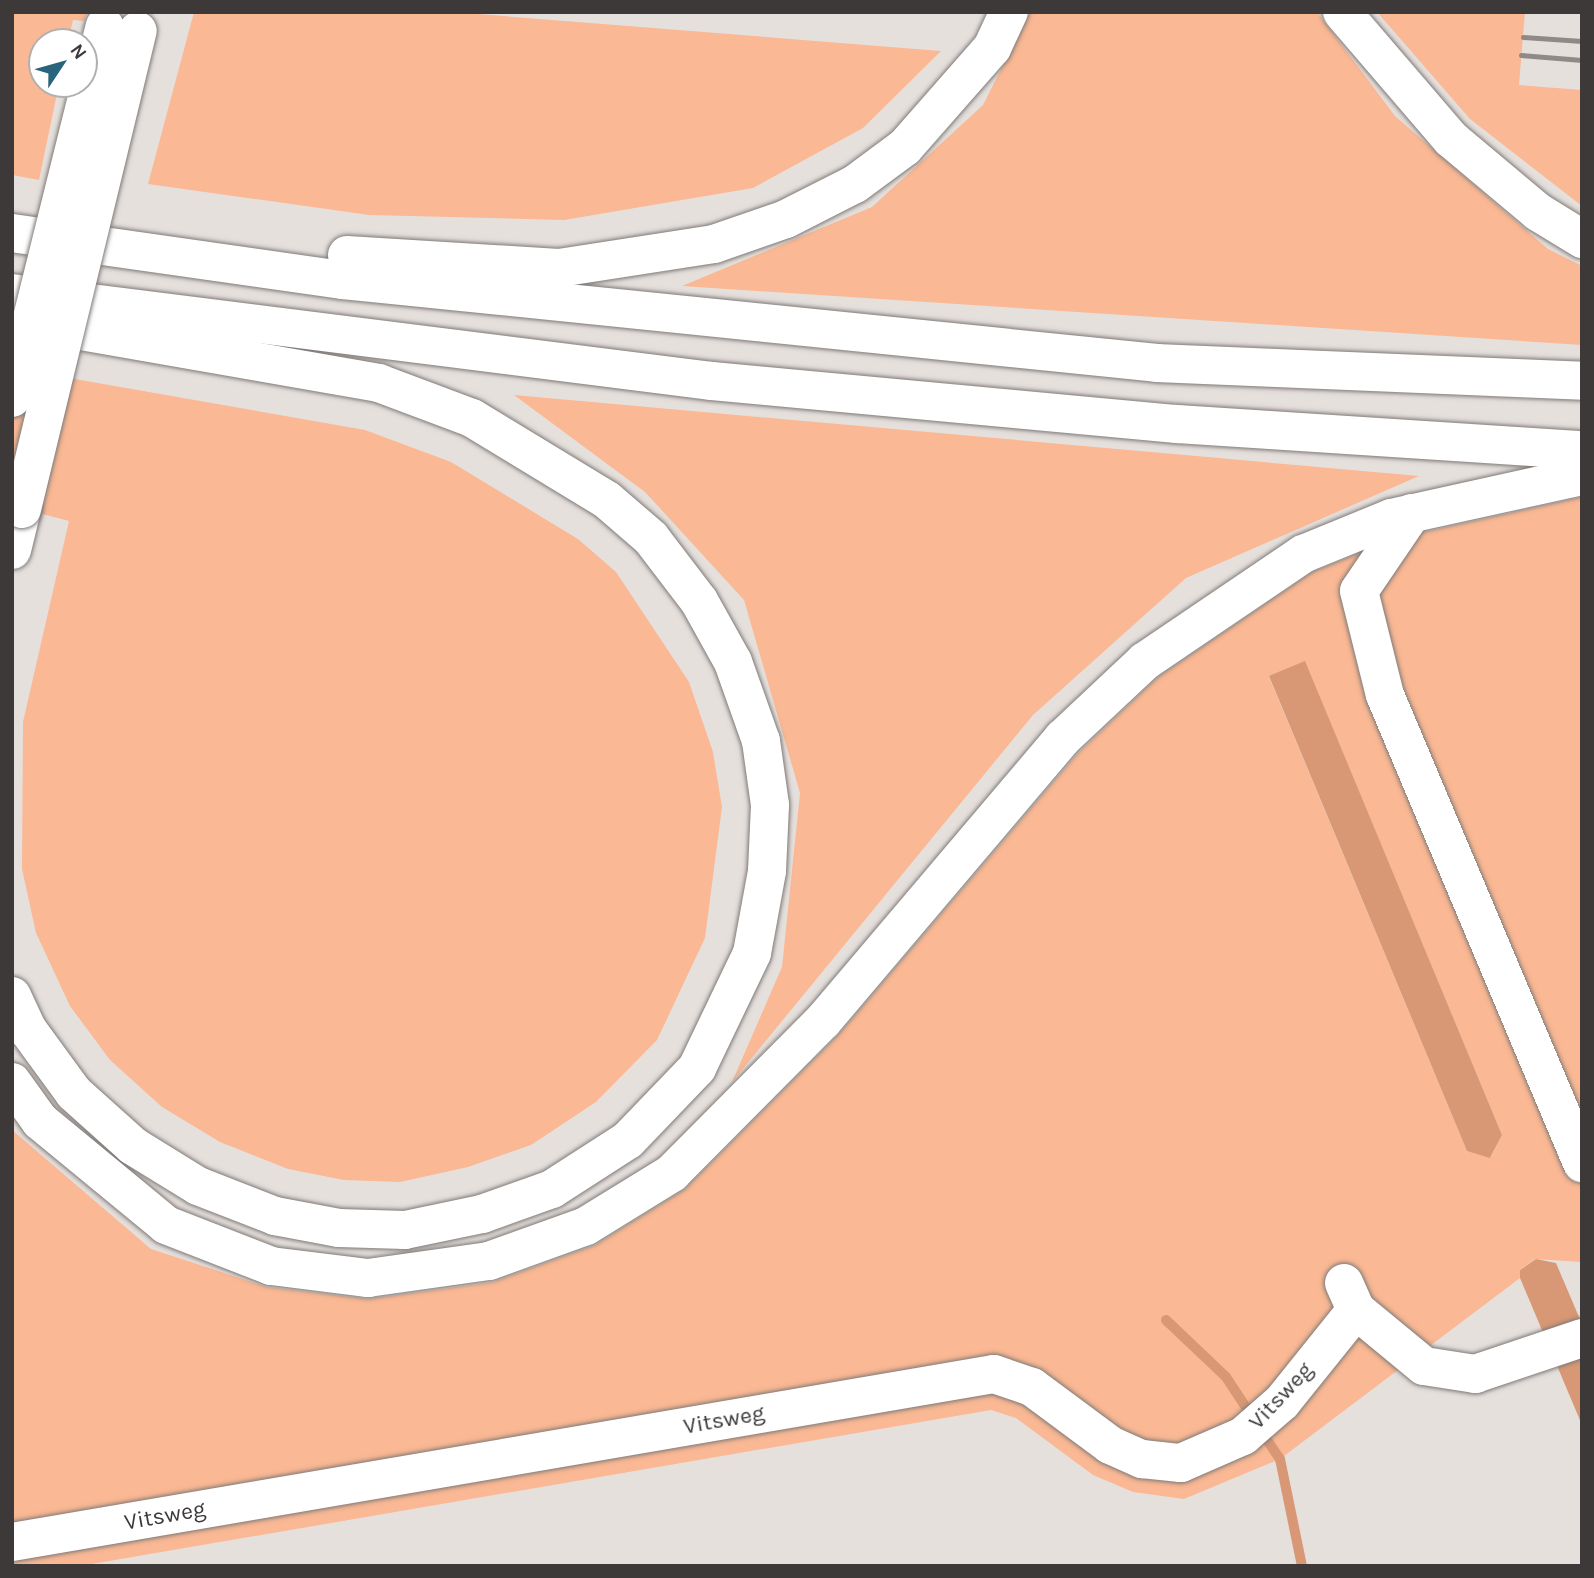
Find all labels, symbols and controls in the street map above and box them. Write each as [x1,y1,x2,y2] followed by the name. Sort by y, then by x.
[28,28,98,98] north arrow
[65,40,91,64] text: N
[1243,1357,1319,1435] street label: Vitsweg
[681,1399,767,1441] street label: Vitsweg
[122,1495,208,1537] street label: Vitsweg

